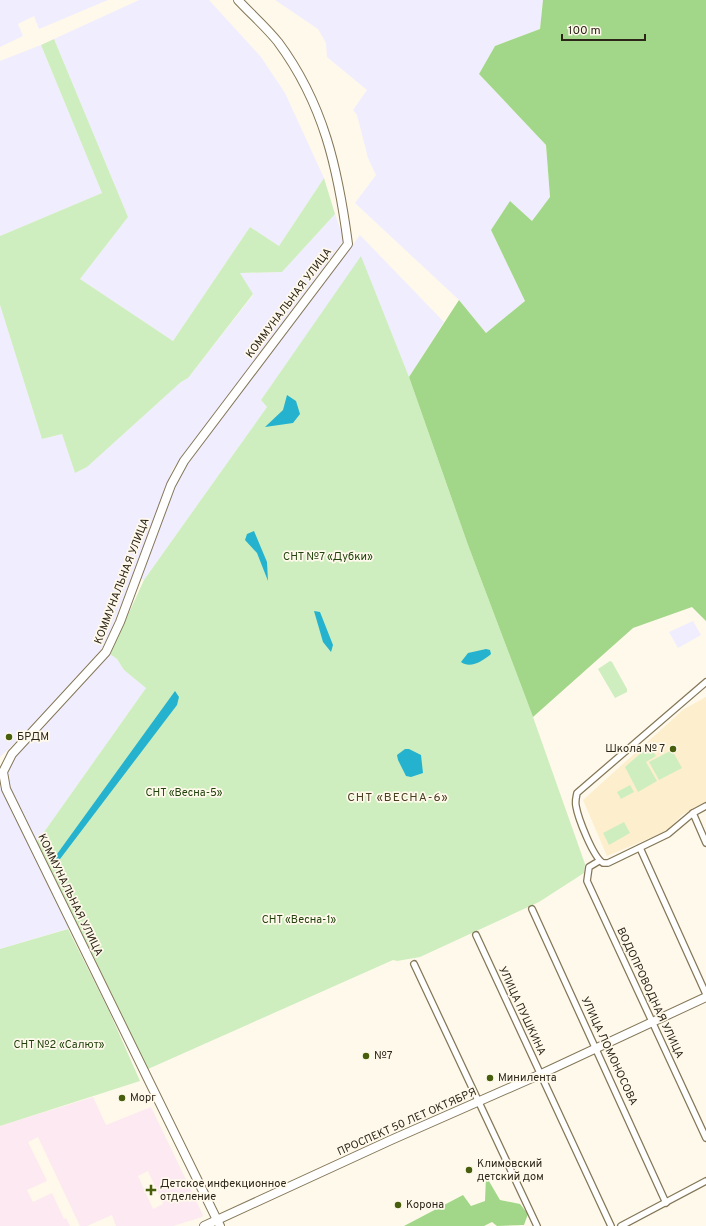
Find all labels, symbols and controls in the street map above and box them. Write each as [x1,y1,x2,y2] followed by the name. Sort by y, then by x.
[562,16,645,42] scale bar
[568,23,601,39] text: 100 m
[243,245,335,361] street label: КОММУНАЛЬНАЯ УЛИЦА
[91,516,153,646] street label: КОММУНАЛЬНАЯ УЛИЦА
[283,550,373,564] park label: СНТ №7 «Дубки»
[17,730,49,744] place label: БРДМ
[4,732,14,742] marker: БРДМ
[605,742,665,756] place label: Школа № 7
[668,744,678,754] marker: Школа № 7
[145,786,223,800] park label: СНТ «Весна-5»
[347,790,449,806] district label: СНТ «ВЕСНА-6»
[34,832,106,958] street label: КОММУНАЛЬНАЯ УЛИЦА
[262,913,337,927] park label: СНТ «Весна-1»
[613,925,687,1061] street label: ВОДОПРОВОДНАЯ УЛИЦА
[495,964,549,1058] street label: УЛИЦА ПУШКИНА
[578,994,640,1108] street label: УЛИЦА ЛОМОНОСОВА
[14,1038,105,1052] park label: СНТ №2 «Салют»
[374,1049,393,1063] place label: №7
[361,1051,371,1061] marker: №7
[498,1071,557,1085] place label: Минилента
[485,1073,495,1083] marker: Минилента
[335,1085,479,1159] street label: ПРОСПЕКТ 50 ЛЕТ ОКТЯБРЯ
[130,1091,156,1105] place label: Морг
[117,1093,127,1103] marker: Морг
[477,1157,544,1184] place label: Климовский детский дом
[464,1165,474,1175] marker: Климовский детский дом
[160,1177,286,1204] place label: Детское инфекционное отделение
[145,1184,157,1196] marker: Детское инфекционное отделение
[406,1198,444,1212] place label: Корона
[393,1200,403,1210] marker: Корона

